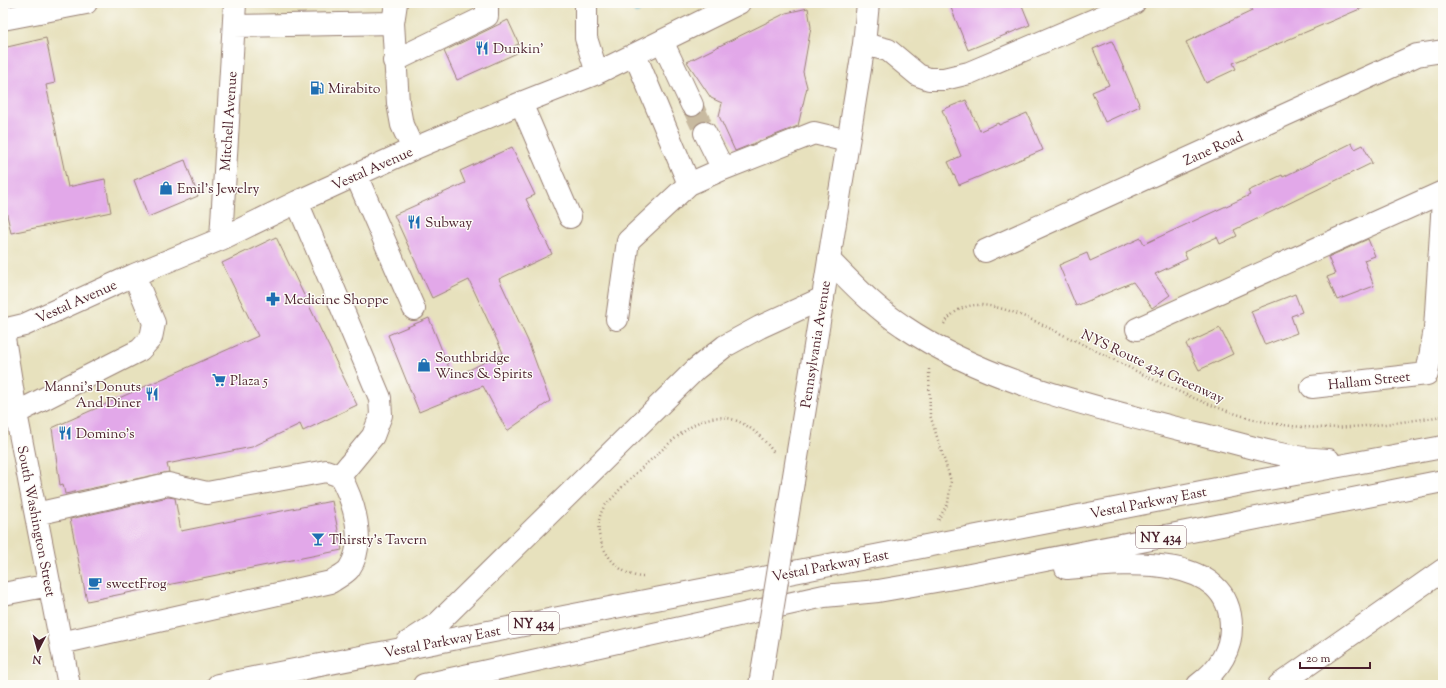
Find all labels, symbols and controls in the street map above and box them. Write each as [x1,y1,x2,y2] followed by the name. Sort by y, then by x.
[474,40,490,56] restaurant icon: Dunkin'
[493,40,544,60] place label: Dunkin'
[217,71,243,172] street label: Mitchell Avenue
[309,80,325,96] fuel station icon: Mirabito
[328,80,381,100] place label: Mirabito
[1181,128,1247,172] street label: Zane Road
[329,143,417,197] street label: Vestal Avenue
[158,180,174,196] shop icon: Emil's Jewelry
[177,180,259,200] place label: Emil's Jewelry
[406,214,422,230] restaurant icon: Subway
[425,214,472,234] place label: Subway
[33,276,121,330] street label: Vestal Avenue
[797,279,837,409] street label: Pennsylvania Avenue
[265,291,281,307] pharmacy icon: Medicine Shoppe
[284,291,389,311] place label: Medicine Shoppe
[1077,326,1227,410] street label: NYS Route 434 Greenway
[435,349,533,385] place label: Southbridge Wines & Spirits
[416,357,432,373] shop icon: Southbridge Wines & Spirits
[1327,368,1411,396] street label: Hallam Street
[211,372,227,388] supermarket icon: Plaza 5
[230,372,268,392] place label: Plaza 5
[44,378,142,414] place label: Manni's Donuts And Diner
[144,386,160,402] restaurant icon: Manni's Donuts And Diner
[57,425,73,441] restaurant icon: Domino's
[76,425,134,445] place label: Domino's
[11,444,60,599] street label: South Washington Street
[1088,483,1209,525] street label: Vestal Parkway East
[1136,526,1186,548] road number: NY 434
[310,531,326,547] bar icon: Thirsty's Tavern
[329,531,427,551] place label: Thirsty's Tavern
[770,546,891,588] street label: Vestal Parkway East
[87,575,103,591] cafe icon: sweetFrog
[106,575,167,595] place label: sweetFrog
[509,612,559,634] road number: NY 434
[382,622,503,664] street label: Vestal Parkway East
[18,630,58,670] north arrow
[1300,644,1370,670] scale bar
[1306,650,1331,668] text: 20 m
[32,651,43,667] text: N

